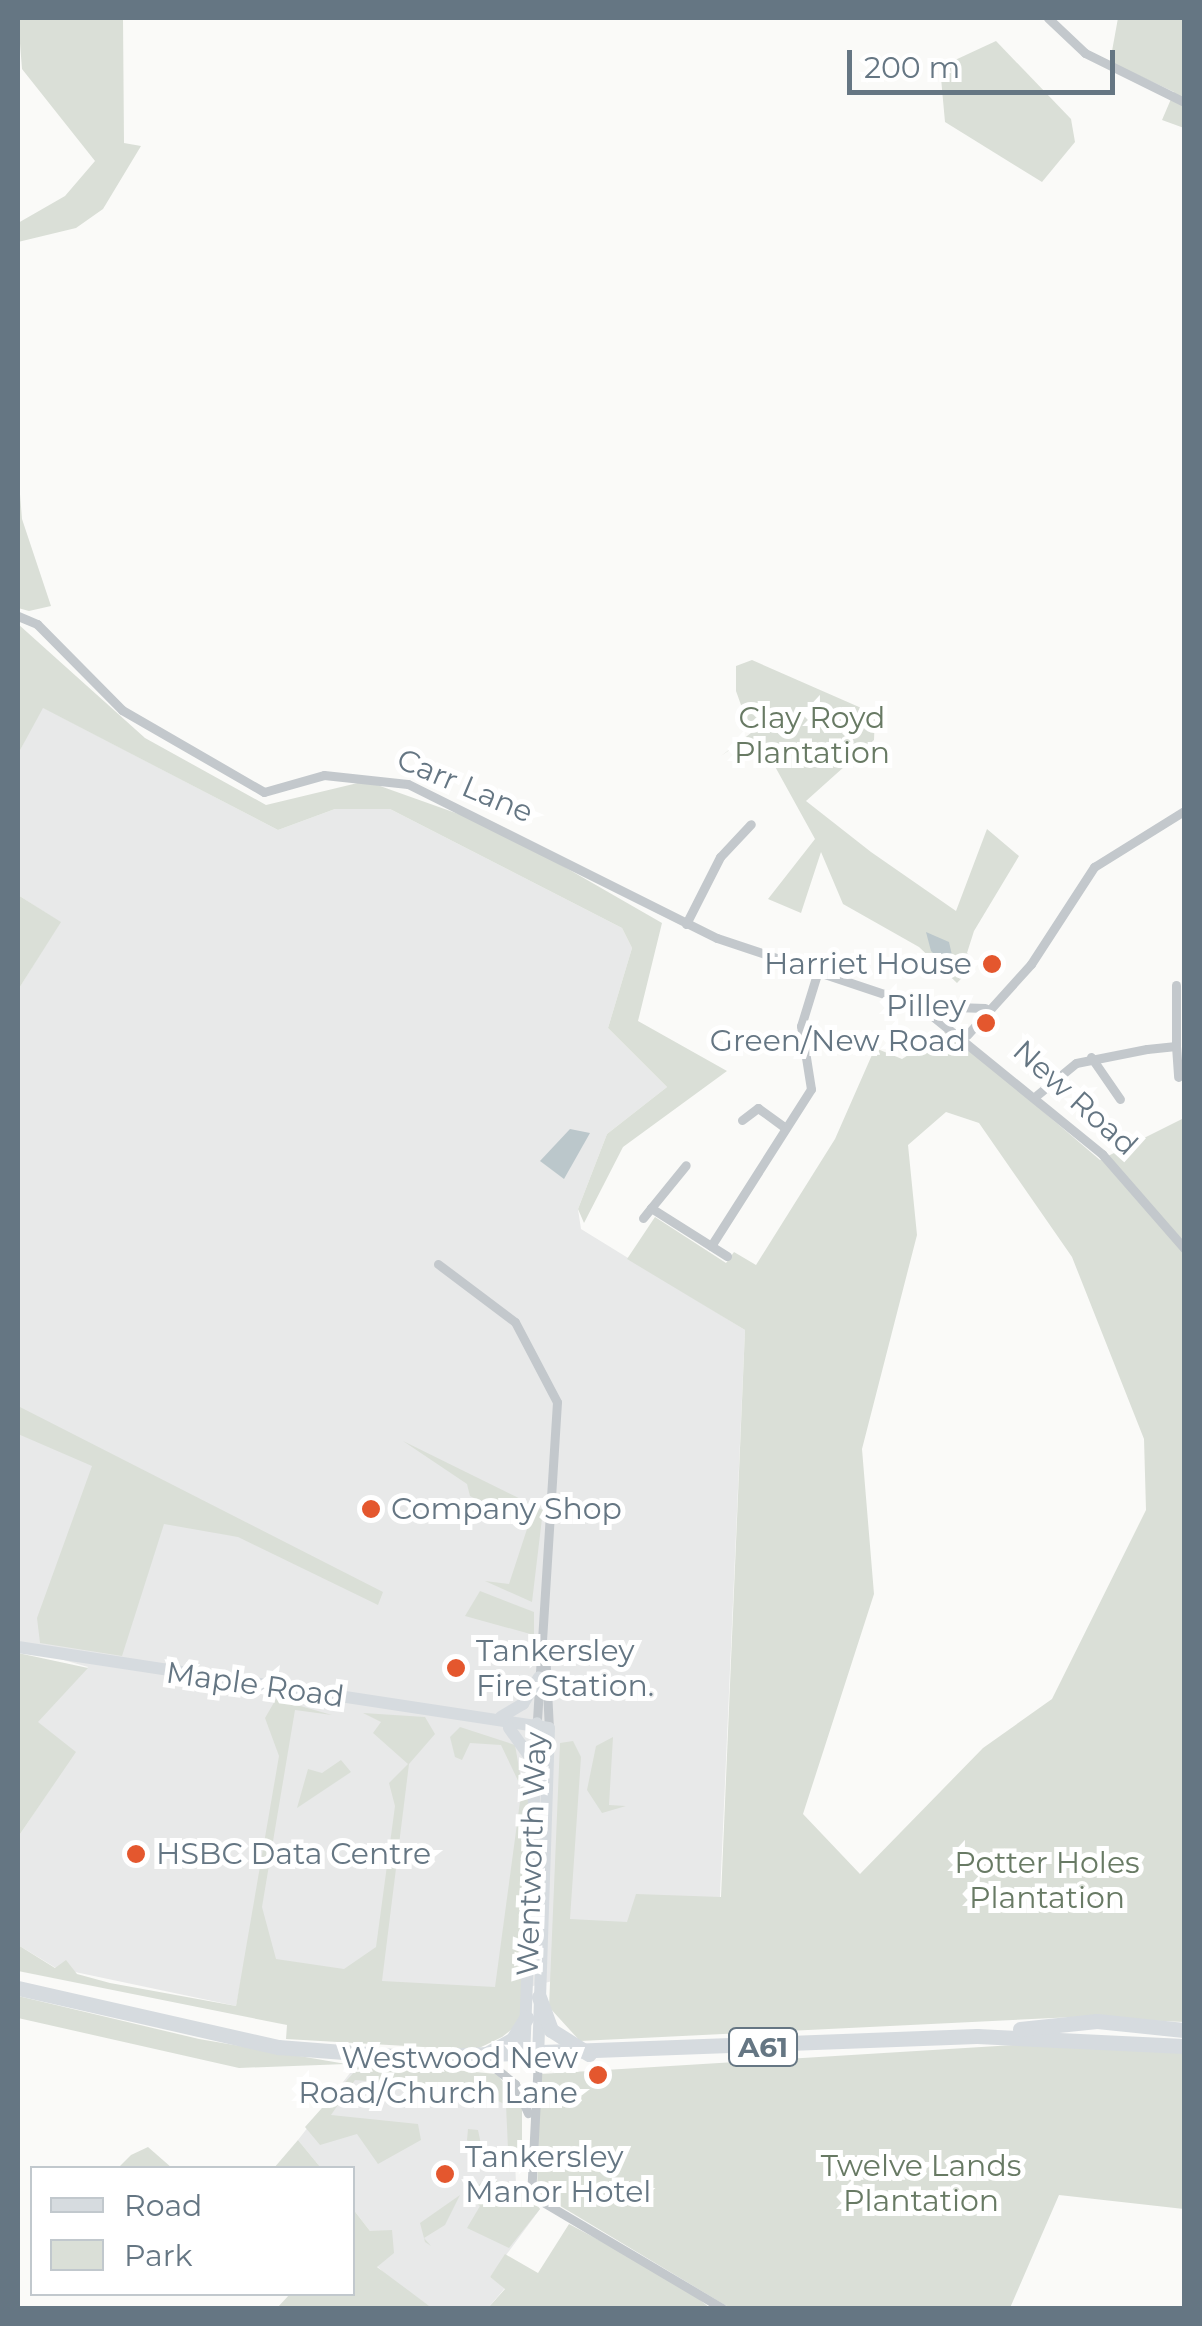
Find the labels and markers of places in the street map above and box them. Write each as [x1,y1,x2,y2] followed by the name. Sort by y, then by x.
[764,946,972,982] place label: Harriet House
[981,953,1003,975] marker: Harriet House
[710,988,966,1058] place label: Pilley Green/New Road
[975,1012,997,1034] marker: Pilley Green/New Road
[391,1491,622,1527] place label: Company Shop
[360,1498,382,1520] marker: Company Shop
[476,1633,654,1704] place label: Tankersley Fire Station.
[445,1657,467,1679] marker: Tankersley Fire Station.
[156,1836,431,1872] place label: HSBC Data Centre
[125,1843,147,1865] marker: HSBC Data Centre
[298,2040,578,2110] place label: Westwood New Road/Church Lane
[587,2064,609,2086] marker: Westwood New Road/Church Lane
[465,2139,651,2210] place label: Tankersley Manor Hotel
[434,2163,456,2185] marker: Tankersley Manor Hotel

